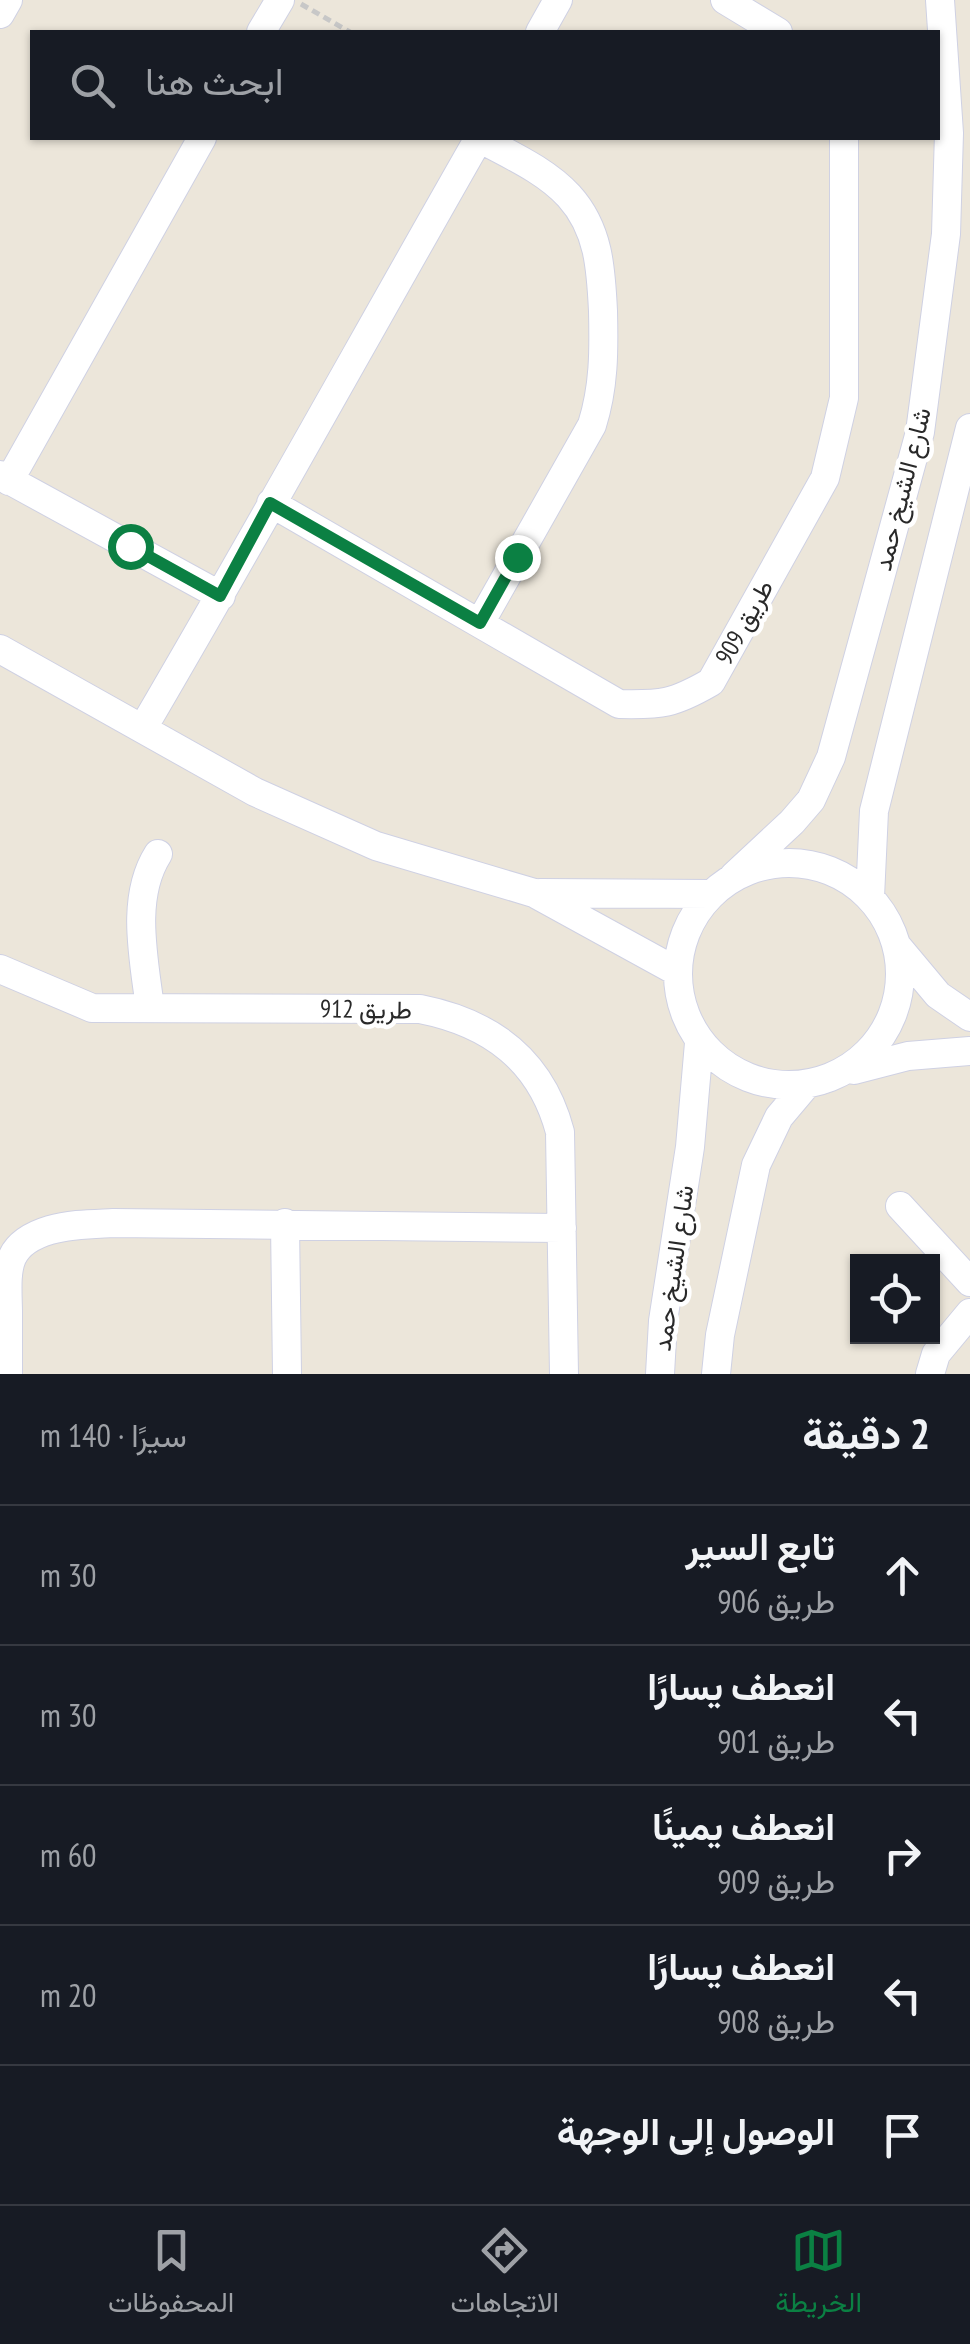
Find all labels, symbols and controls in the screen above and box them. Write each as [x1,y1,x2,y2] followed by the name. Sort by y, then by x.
[30,30,940,140] search box
[145,56,283,105] text: ابحث هنا
[65,58,120,113] icon: search
[866,404,940,574] street label: شارع الشيخ حمد
[108,524,154,570] route start
[495,535,541,581] route end
[708,574,780,670] street label: طريق 909
[320,992,412,1026] street label: طريق 912
[646,1183,702,1353] street label: شارع الشيخ حمد
[850,1254,940,1344] map controls
[850,1254,940,1344] button: locate
[802,1406,930,1461] text: 2 دقيقة
[40,1414,187,1456] text: سيرًا · 140 m
[686,1521,835,1570] text: تابع السير
[875,1548,930,1603] icon: ahead
[40,1554,96,1596] text: 30 m
[717,1580,835,1622] text: طريق 906
[647,1661,835,1710] text: انعطف يسارًا
[875,1688,930,1743] icon: left
[40,1694,96,1736] text: 30 m
[717,1720,835,1762] text: طريق 901
[652,1801,835,1850] text: انعطف يمينًا
[875,1828,930,1883] icon: right
[40,1834,96,1876] text: 60 m
[717,1860,835,1902] text: طريق 909
[647,1941,835,1990] text: انعطف يسارًا
[875,1968,930,2023] icon: left
[40,1974,96,2016] text: 20 m
[717,2000,835,2042] text: طريق 908
[557,2106,835,2155] text: الوصول إلى الوجهة
[875,2108,930,2163] icon: arrive
[108,2223,234,2327] tab: المحفوظات
[450,2223,559,2327] tab: الاتجاهات
[775,2223,862,2327] tab: الخريطة

